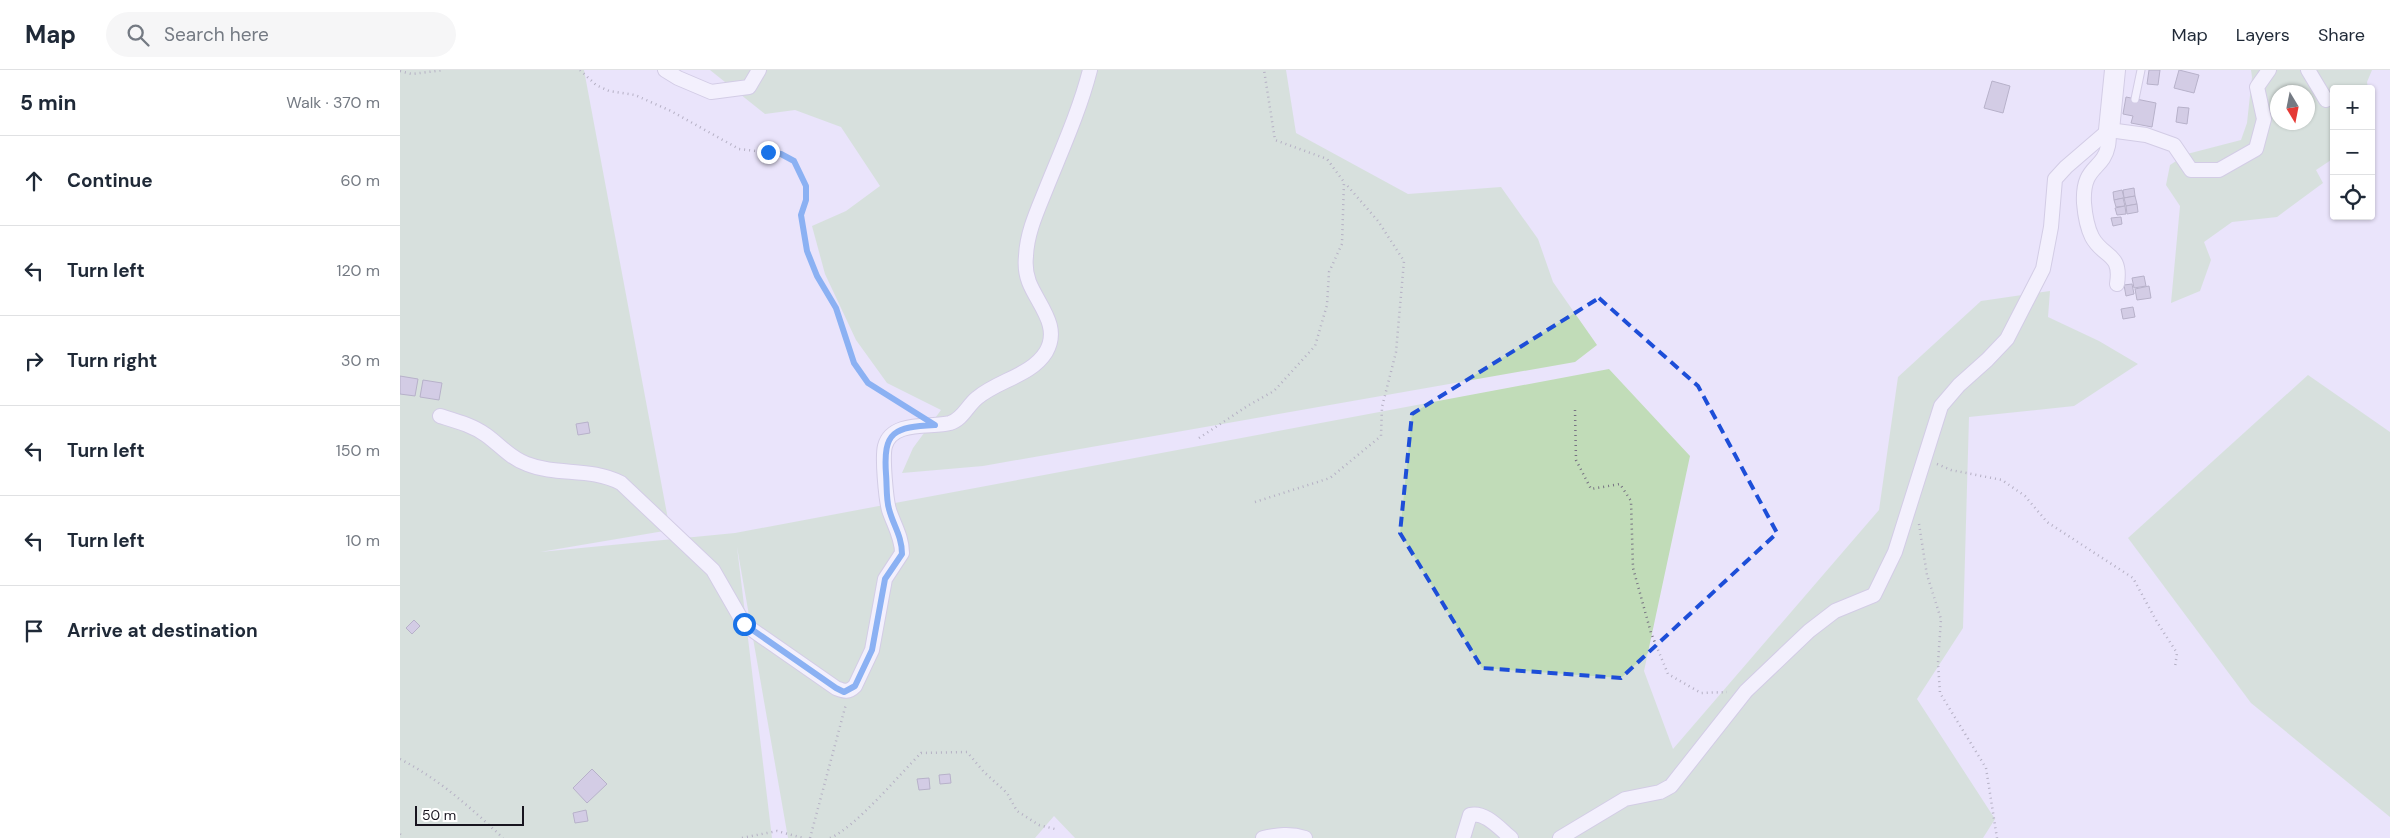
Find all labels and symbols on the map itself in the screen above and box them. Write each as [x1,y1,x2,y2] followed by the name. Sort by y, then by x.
[2270,85,2315,130] north arrow
[757,141,780,164] route end
[733,613,756,636] route start
[415,803,524,826] scale bar

